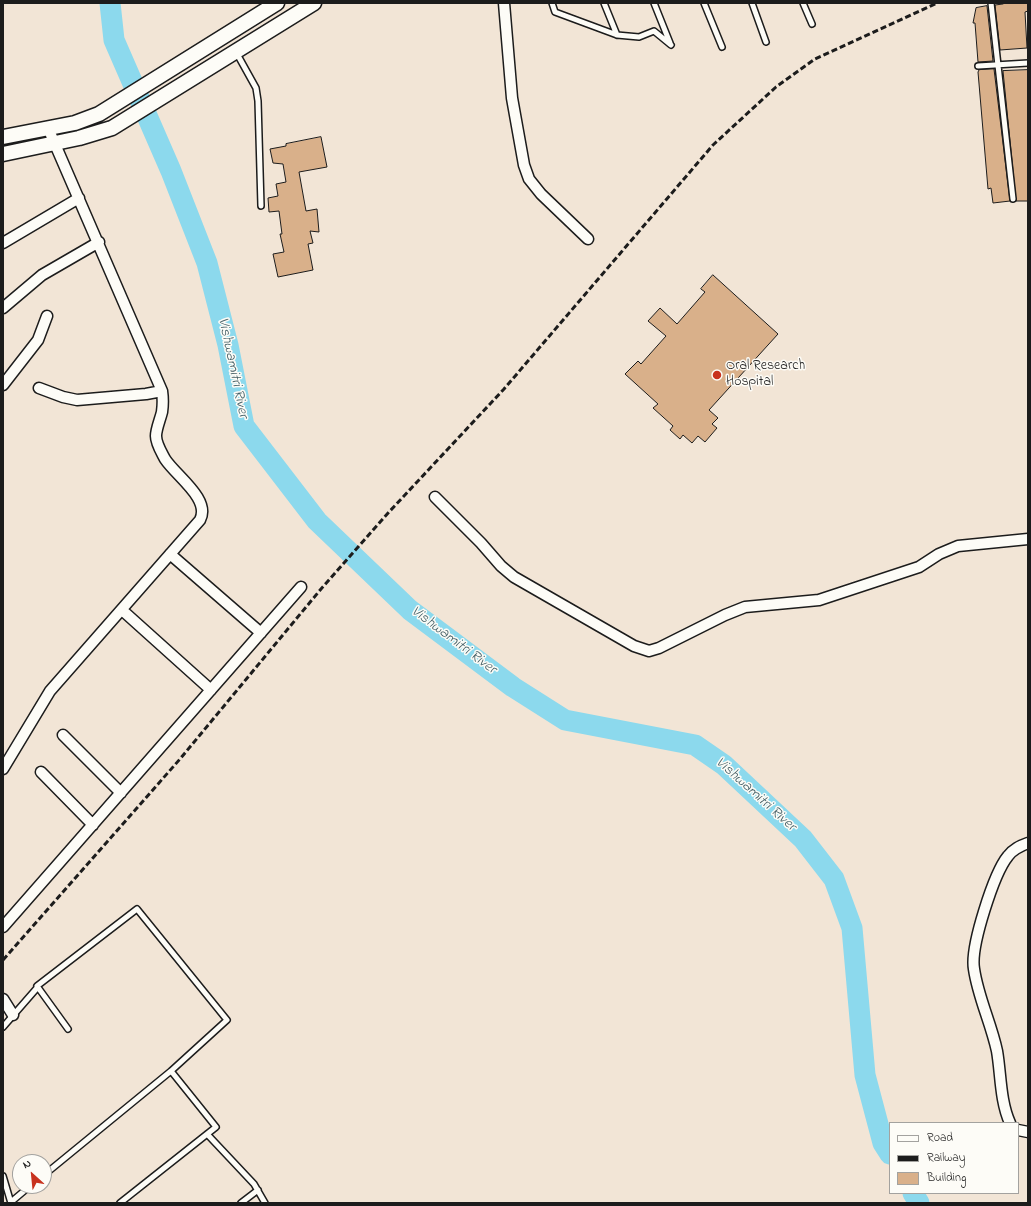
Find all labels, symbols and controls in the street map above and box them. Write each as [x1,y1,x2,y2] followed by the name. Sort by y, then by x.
[213,316,251,420] water label: Vishwamitri River
[726,359,805,392] place label: Oral Research Hospital
[711,369,723,381] marker: Oral Research Hospital
[407,603,499,679] water label: Vishwamitri River
[711,754,799,836] water label: Vishwamitri River
[889,1122,1019,1194] legend
[927,1129,953,1147] text: Road
[927,1149,965,1167] text: Railway
[12,1154,52,1194] north arrow
[20,1155,34,1173] text: N
[927,1169,966,1187] text: Building

